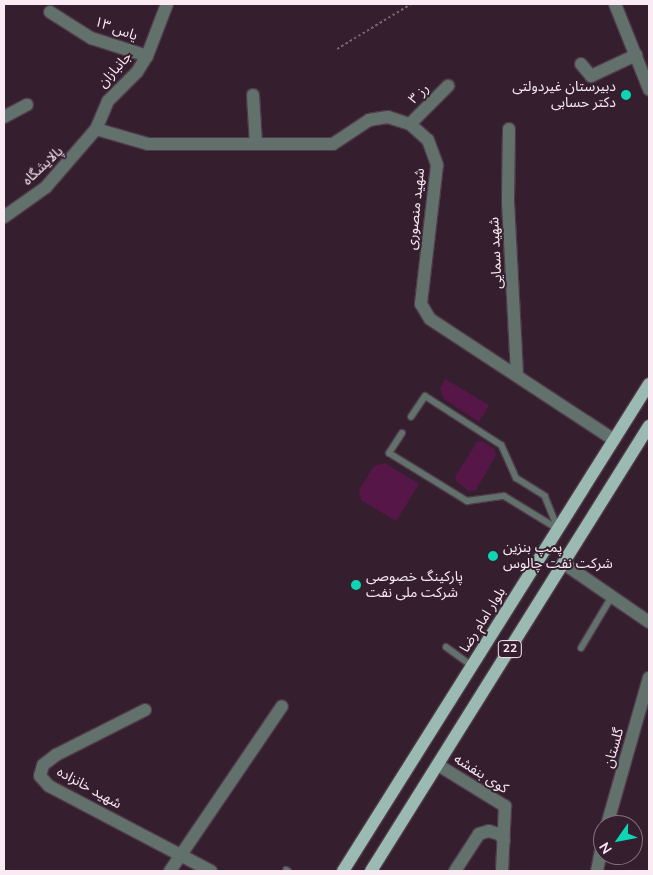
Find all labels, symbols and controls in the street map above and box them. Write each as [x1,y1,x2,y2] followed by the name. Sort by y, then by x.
[92,13,140,45] street label: یاس ۱۳
[94,49,136,91] street label: جانبازان
[512,79,616,111] place label: دبیرستان غیردولتی دکتر حسابی
[405,80,433,108] street label: رز ۳
[620,89,632,101] marker: دبیرستان غیردولتی دکتر حسابی
[19,143,67,189] street label: پالایشگاه
[403,167,429,251] street label: شهید منصوری
[486,217,506,289] street label: شهید سمایی
[503,540,613,572] place label: پمپ بنزین شرکت نفت چالوس
[487,550,499,562] marker: پمپ بنزین شرکت نفت چالوس
[366,569,463,602] place label: پارکینگ خصوصی شرکت ملی نفت
[350,579,362,591] marker: پارکینگ خصوصی شرکت ملی نفت
[456,585,510,655] street label: بلوار امام رضا
[498,640,522,659] road number: 22
[600,726,628,770] street label: گلستان
[451,751,511,797] street label: کوی بنفشه
[54,763,124,813] street label: شهید خانزاده
[593,815,643,865] north arrow
[595,838,617,857] text: N

